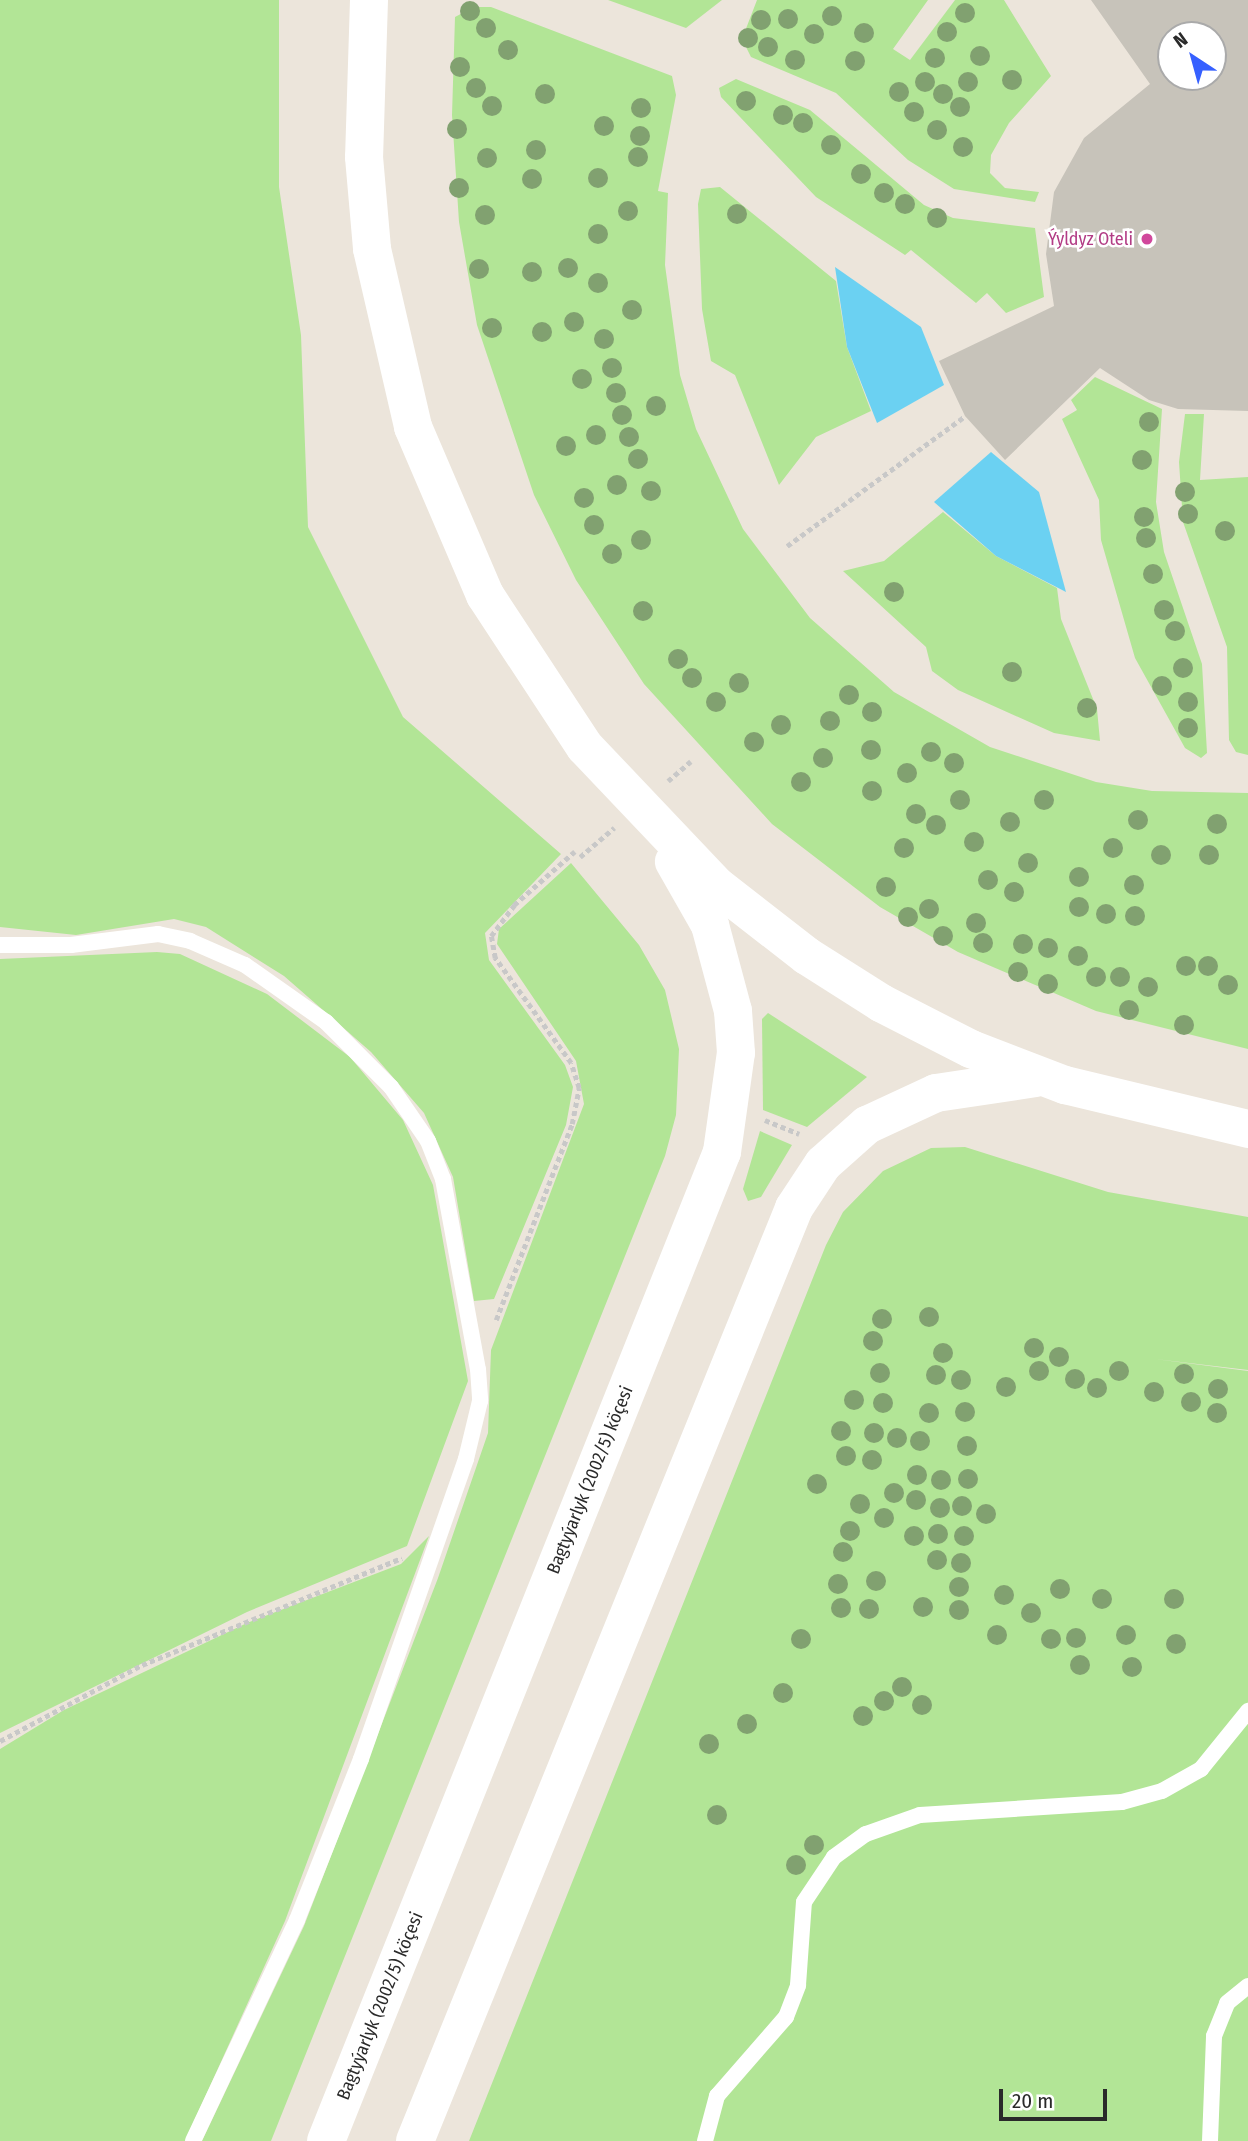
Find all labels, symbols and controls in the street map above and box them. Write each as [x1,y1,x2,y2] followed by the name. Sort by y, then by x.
[1157,21,1227,91] north arrow
[1169,28,1192,53] text: N
[1048,228,1133,250] place label: Ýyldyz Oteli
[1139,231,1155,247] marker: Ýyldyz Oteli
[542,1383,638,1577] street label: Bagtyýarlyk (2002/5) köçesi
[332,1909,428,2103] street label: Bagtyýarlyk (2002/5) köçesi
[1003,2074,1112,2118] scale bar
[1012,2088,1053,2114] text: 20 m

